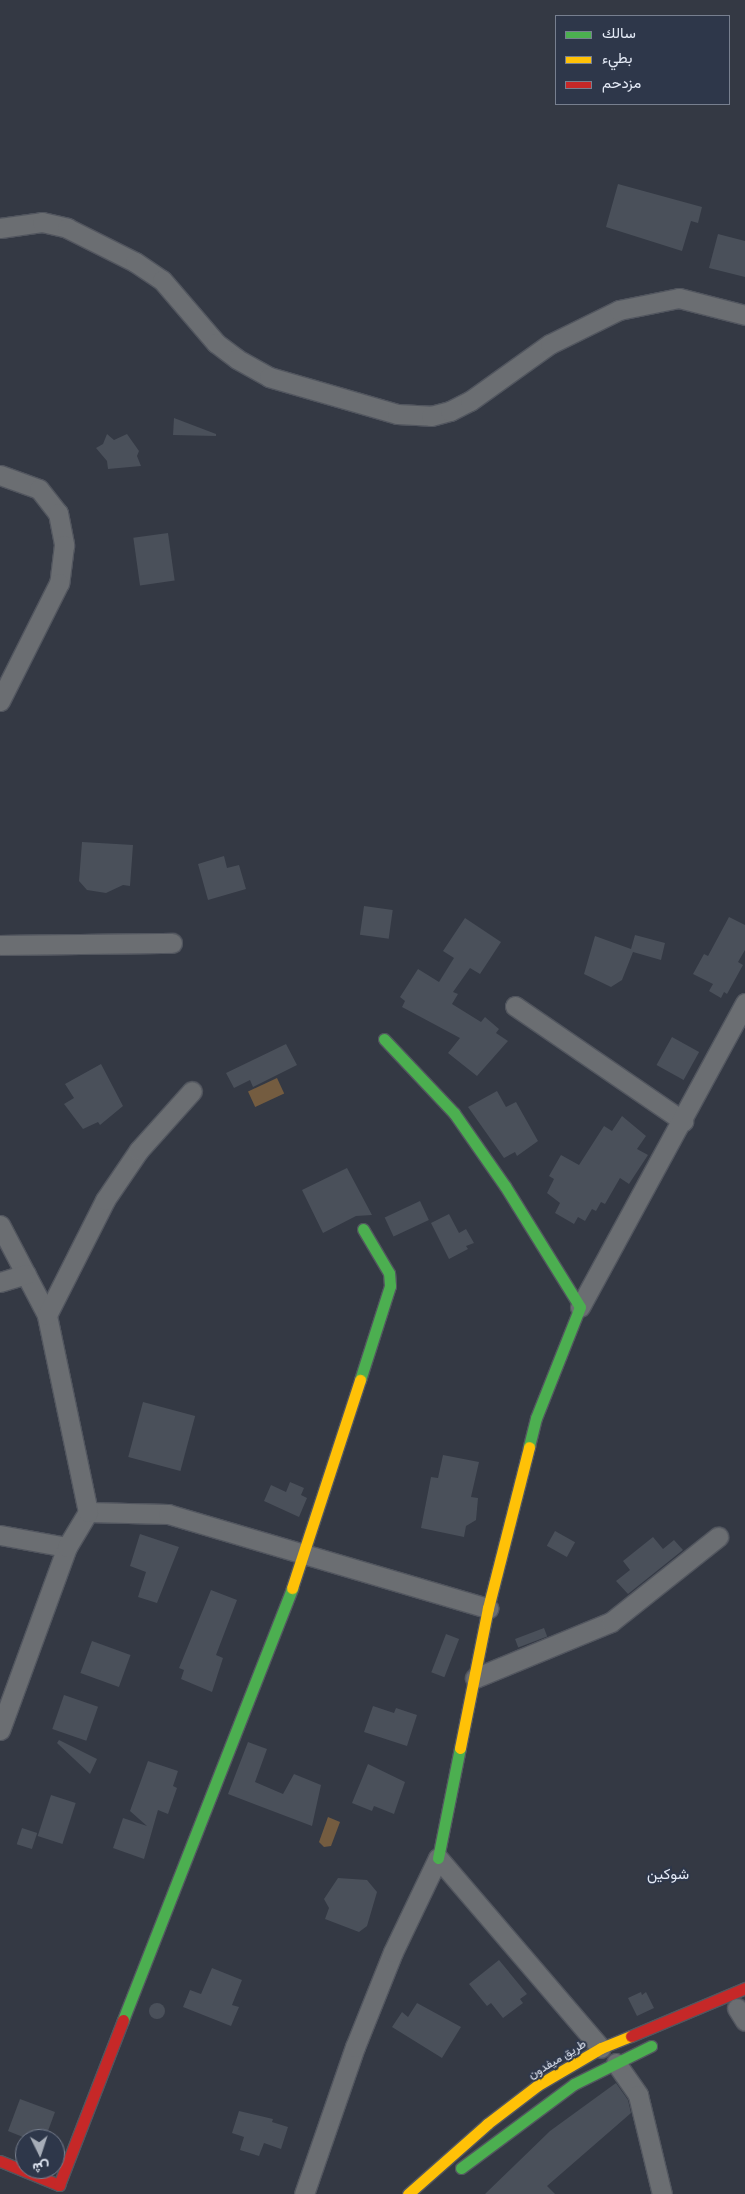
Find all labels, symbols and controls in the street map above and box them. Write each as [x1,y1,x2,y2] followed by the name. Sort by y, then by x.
[555,15,730,105] legend
[602,23,636,42] text: سالك
[602,48,632,67] text: بطيء
[602,73,641,92] text: مزدحم
[647,1865,689,1883] district label: شوكين
[526,2036,588,2082] street label: طريق ميفدون
[15,2129,65,2179] north arrow
[32,2158,50,2178] text: ش

